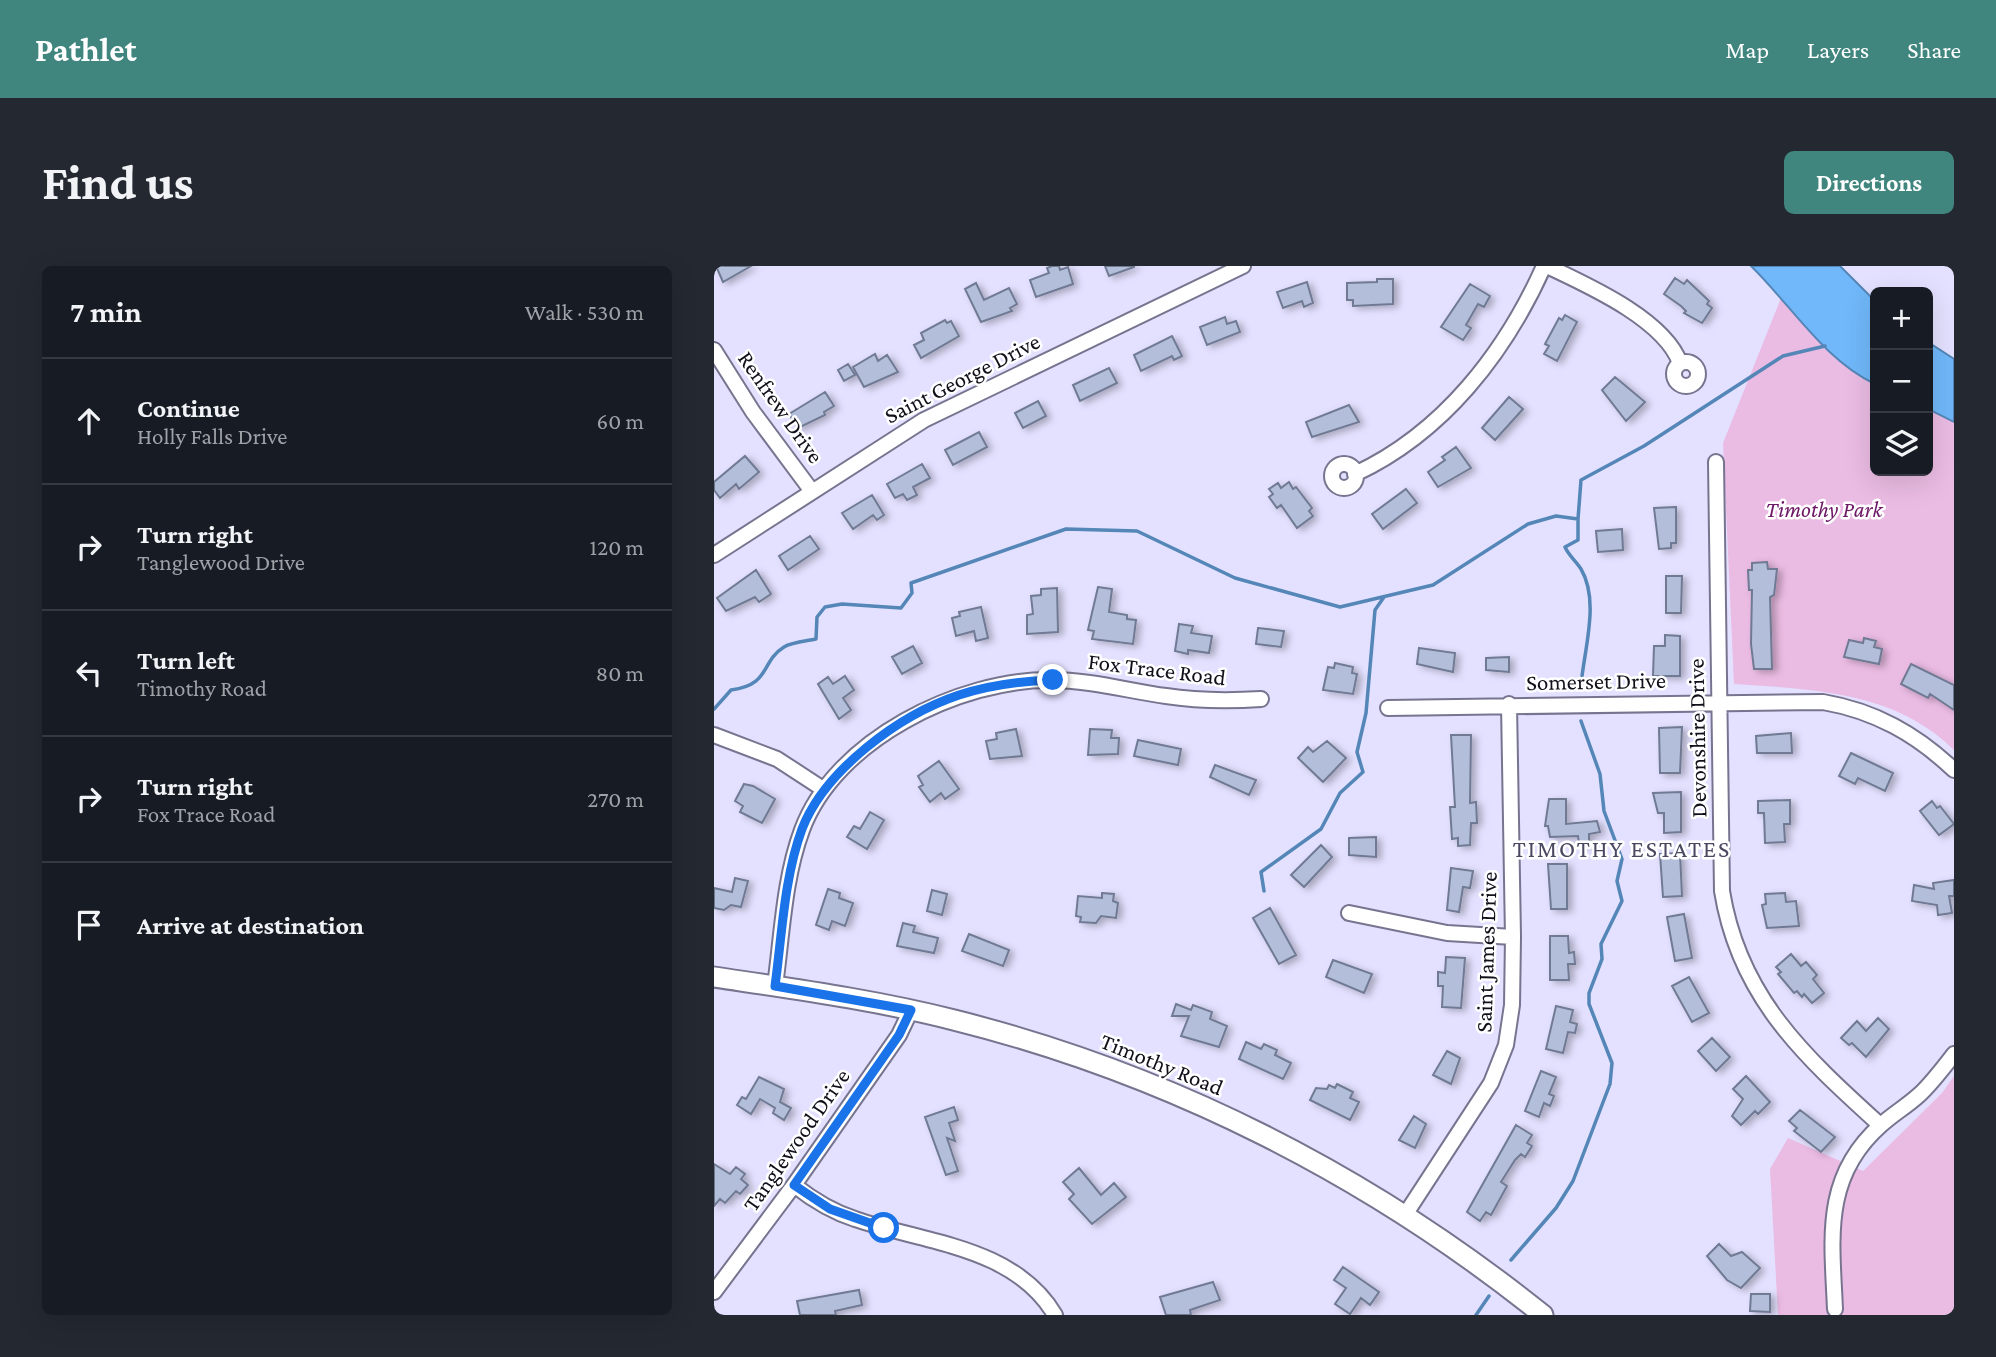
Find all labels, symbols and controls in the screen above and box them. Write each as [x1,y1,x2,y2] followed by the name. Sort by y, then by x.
[35,31,137,68] text: Pathlet
[1725,36,1769,63] text: Map
[1807,36,1869,63] text: Layers
[1907,36,1961,63] text: Share
[1784,151,1954,214] button: Directions
[42,155,194,210] text: Find us
[1870,287,1933,476] map controls
[1870,287,1933,350] button: +
[70,295,142,328] text: 7 min
[525,299,644,325] text: Walk · 530 m
[880,328,1044,428] street label: Saint George Drive
[733,346,829,468] street label: Renfrew Drive
[1870,350,1933,413] button: −
[137,394,240,423] text: Continue
[70,402,108,440] icon: ahead
[597,408,644,434] text: 60 m
[1870,413,1933,476] button: layers
[137,423,287,449] text: Holly Falls Drive
[1766,496,1883,522] park label: Timothy Park
[137,520,253,549] text: Turn right
[70,528,108,566] icon: right
[590,534,644,560] text: 120 m
[137,549,305,575] text: Tanglewood Drive
[137,646,235,675] text: Turn left
[1087,648,1227,690] street label: Fox Trace Road
[70,654,108,692] icon: left
[1683,658,1711,818] street label: Devonshire Drive
[596,660,644,686] text: 80 m
[1037,664,1068,695] route end
[1526,667,1666,695] street label: Somerset Drive
[137,675,267,701] text: Timothy Road
[137,772,253,801] text: Turn right
[70,780,108,818] icon: right
[587,786,644,812] text: 270 m
[137,801,275,827] text: Fox Trace Road
[1513,835,1731,862] district label: TIMOTHY ESTATES
[1470,871,1502,1033] street label: Saint James Drive
[70,906,108,944] icon: arrive
[137,911,364,940] text: Arrive at destination
[1097,1028,1227,1100] street label: Timothy Road
[737,1064,855,1216] street label: Tanglewood Drive
[868,1212,899,1243] route start

